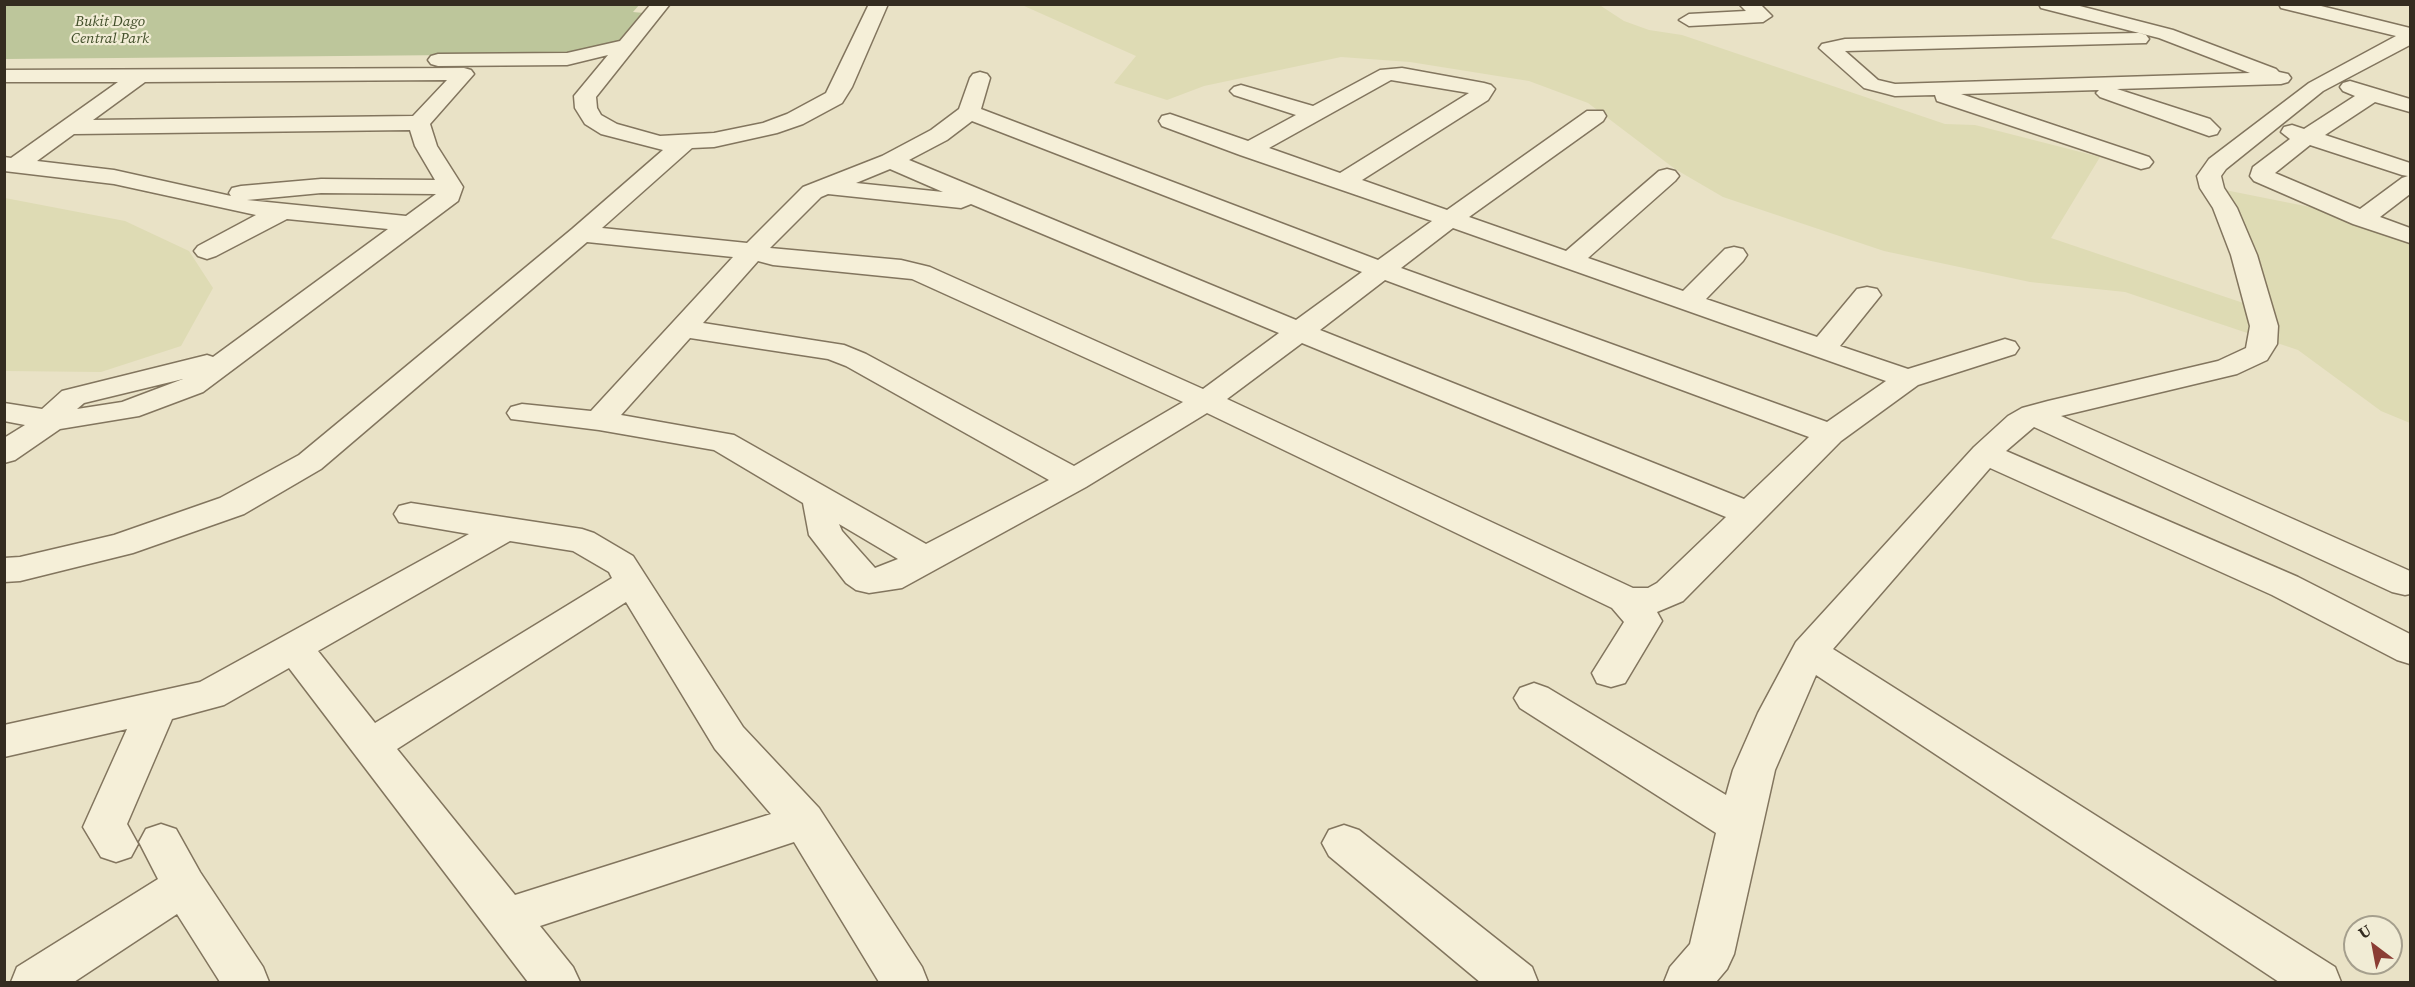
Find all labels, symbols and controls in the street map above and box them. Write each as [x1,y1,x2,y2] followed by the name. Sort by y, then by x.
[71,13,149,48] park label: Bukit Dago Central Park
[2343,915,2403,975] north arrow
[2354,919,2375,944] text: U

